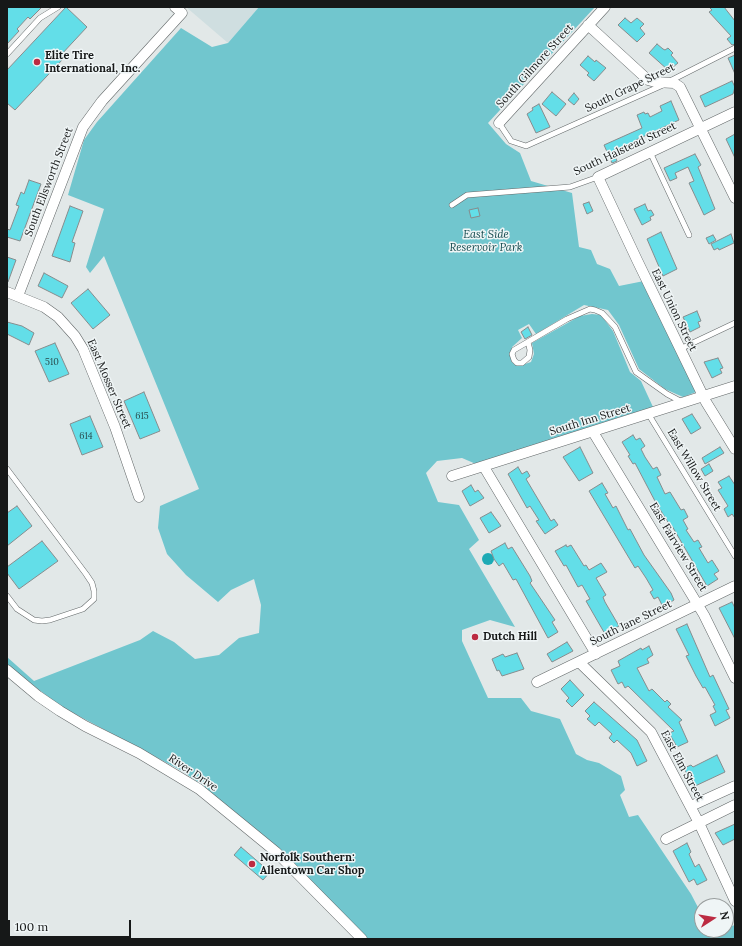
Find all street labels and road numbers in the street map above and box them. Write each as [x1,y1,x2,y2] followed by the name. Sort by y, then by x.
[494,21,576,111] street label: South Gilmore Street
[583,61,677,115] street label: South Grape Street
[572,119,678,179] street label: South Halstead Street
[22,126,76,238] street label: South Ellsworth Street
[648,267,700,353] street label: East Union Street
[84,337,134,431] street label: East Mosser Street
[548,401,632,439] street label: South Inn Street
[664,426,724,514] street label: East Willow Street
[646,500,710,594] street label: East Fairview Street
[588,597,674,649] street label: South Jane Street
[658,728,706,804] street label: East Elm Street
[166,752,220,794] street label: River Drive

